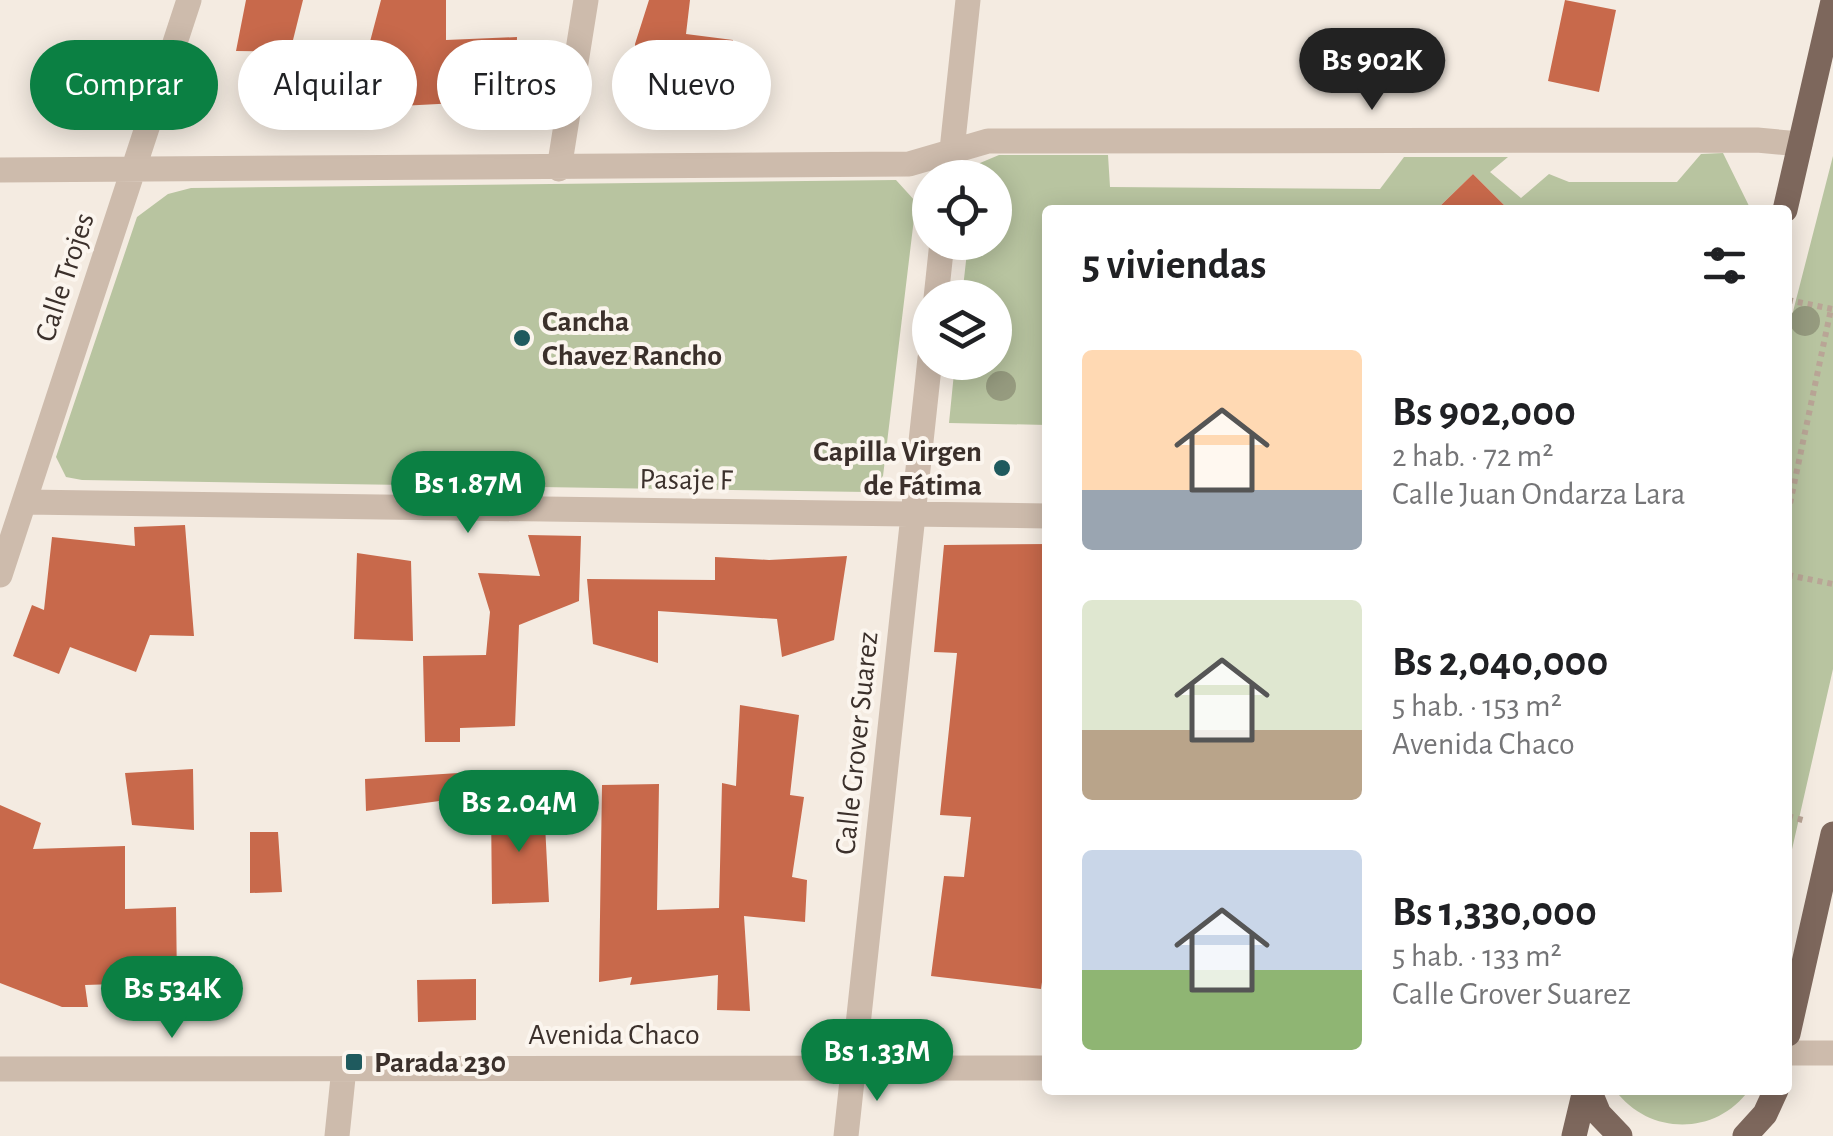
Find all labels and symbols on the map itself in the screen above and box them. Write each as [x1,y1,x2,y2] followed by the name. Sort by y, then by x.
[1280,28,1464,113] pin: Bs 902K
[30,209,100,345] street label: Calle Trojes
[542,307,722,371] place label: Cancha Chavez Rancho
[511,327,533,349] marker: Cancha Chavez Rancho
[813,437,982,501] place label: Capilla Virgen de Fátima
[365,451,571,536] pin: Bs 1.87M
[991,457,1013,479] marker: Capilla Virgen de Fátima
[639,464,734,496] street label: Pasaje F
[830,630,884,856] street label: Calle Grover Suarez
[416,770,622,855] pin: Bs 2.04M
[80,956,264,1041] pin: Bs 534K
[774,1019,980,1104] pin: Bs 1.33M
[528,1020,700,1050] street label: Avenida Chaco
[374,1048,506,1078] place label: Parada 230
[343,1051,365,1073] marker: Parada 230

